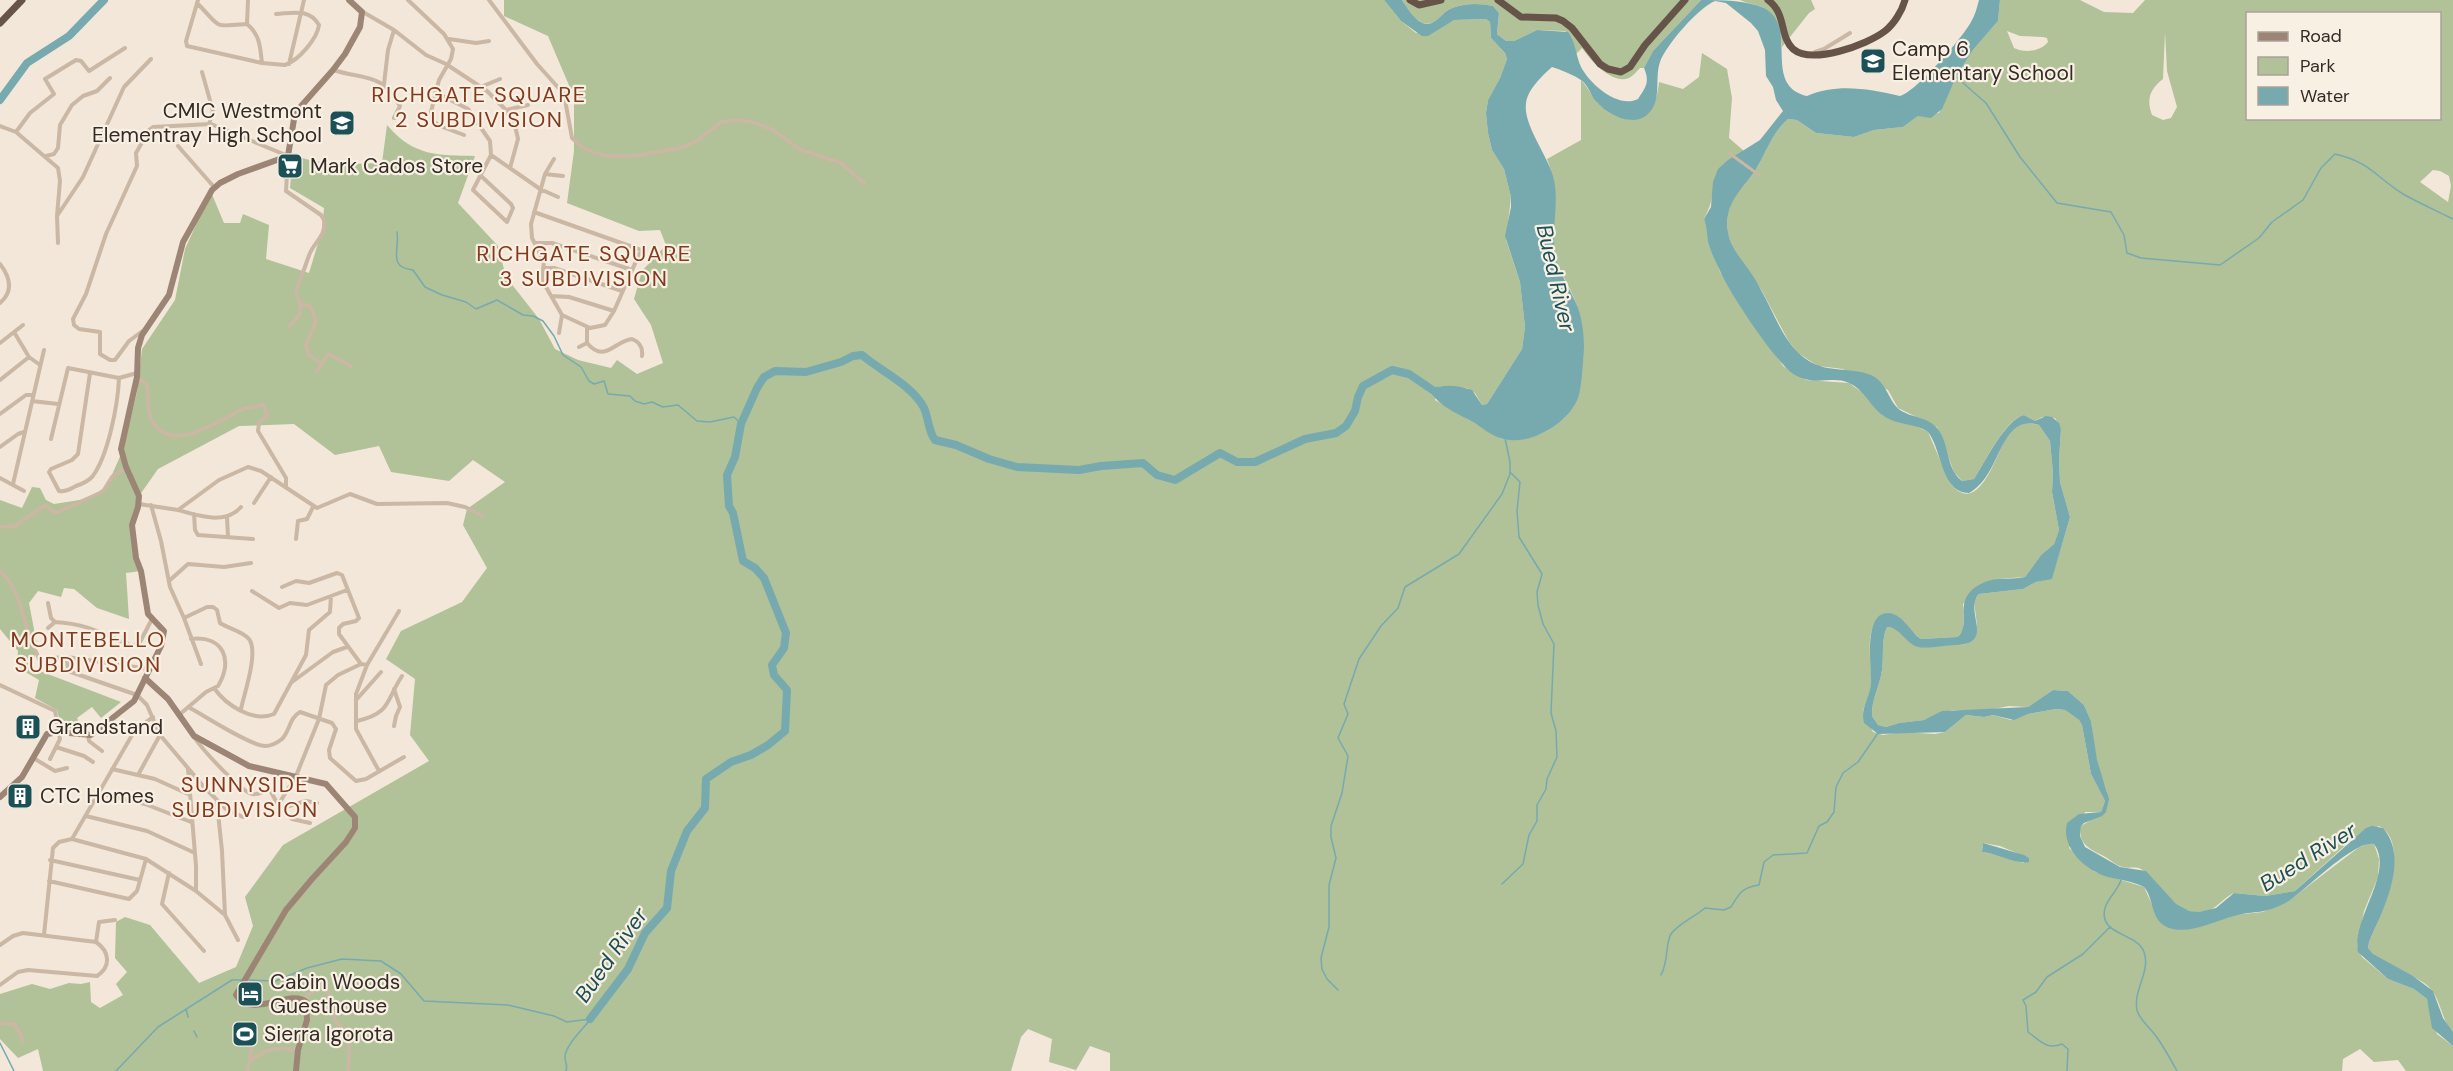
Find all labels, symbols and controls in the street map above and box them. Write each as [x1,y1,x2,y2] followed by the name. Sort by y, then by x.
[2246,12,2441,120] legend
[2300,24,2342,48] text: Road
[1892,35,2074,87] place label: Camp 6 Elementary School
[1858,46,1888,76] school or university icon: Camp 6 Elementary School
[2300,54,2336,78] text: Park
[371,80,587,134] district label: RICHGATE SQUARE 2 SUBDIVISION
[2300,84,2350,108] text: Water
[92,97,322,149] place label: CMIC Westmont Elementray High School
[327,108,357,138] school or university icon: CMIC Westmont Elementray High School
[275,151,305,181] supermarket icon: Mark Cados Store
[310,152,483,180] place label: Mark Cados Store
[1530,222,1583,335] water label: Bued River
[476,239,692,293] district label: RICHGATE SQUARE 3 SUBDIVISION
[11,625,166,679] district label: MONTEBELLO SUBDIVISION
[13,712,43,742] building icon: Grandstand
[48,713,163,741] place label: Grandstand
[171,770,319,824] district label: SUNNYSIDE SUBDIVISION
[5,781,35,811] building icon: CTC Homes
[40,782,154,810] place label: CTC Homes
[2254,815,2363,898] water label: Bued River
[568,901,655,1008] water label: Bued River
[270,968,400,1020] place label: Cabin Woods Guesthouse
[235,979,265,1009] hotel icon: Cabin Woods Guesthouse
[230,1019,260,1049] sports icon: Sierra Igorota
[264,1020,393,1048] place label: Sierra Igorota

